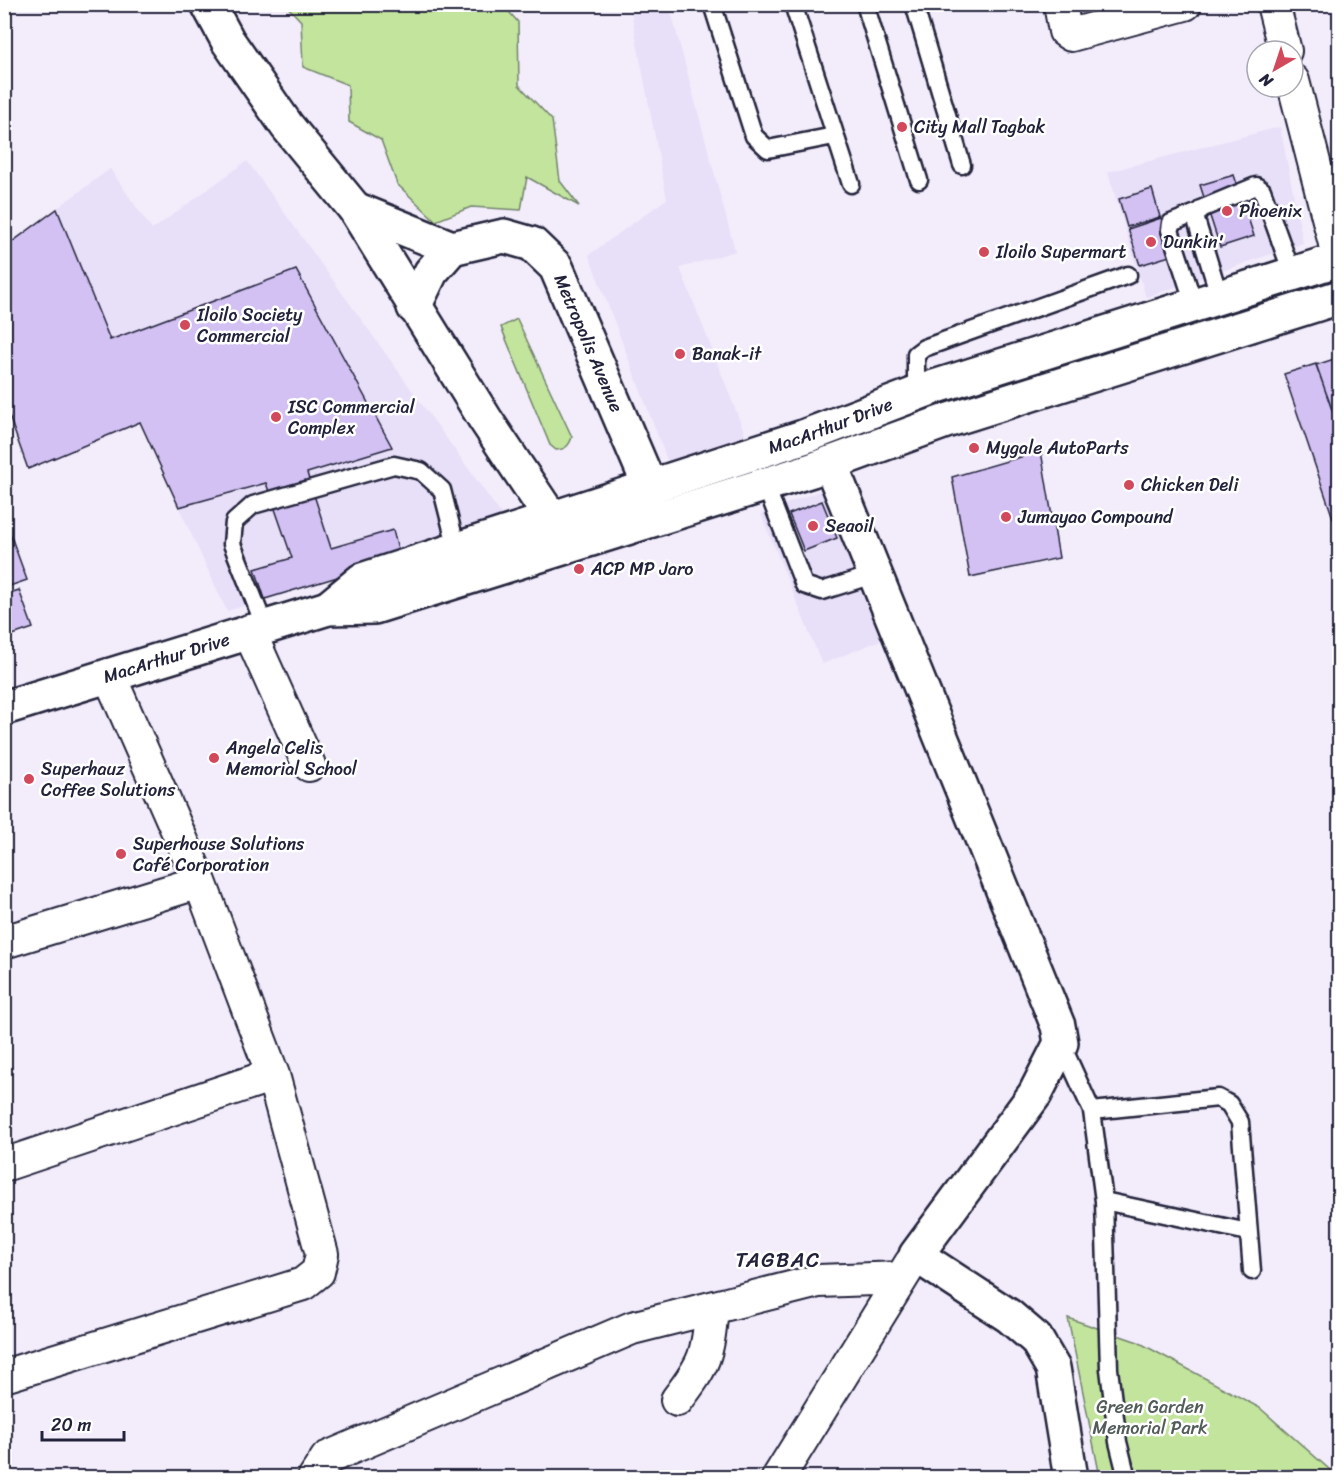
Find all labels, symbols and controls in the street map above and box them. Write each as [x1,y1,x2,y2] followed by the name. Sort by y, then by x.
[1245,39,1305,99] north arrow
[1252,65,1280,96] text: N
[914,111,1046,143] place label: City Mall Tagbak
[895,120,909,134] marker: City Mall Tagbak
[1239,195,1302,227] place label: Phoenix
[1220,204,1234,218] marker: Phoenix
[1163,226,1224,258] place label: Dunkin'
[1144,235,1158,249] marker: Dunkin'
[995,236,1126,268] place label: Iloilo Supermart
[977,245,991,259] marker: Iloilo Supermart
[545,269,632,417] street label: Metropolis Avenue
[196,299,303,352] place label: Iloilo Society Commercial
[178,318,192,332] marker: Iloilo Society Commercial
[692,338,762,370] place label: Banak-it
[673,347,687,361] marker: Banak-it
[764,388,897,463] street label: MacArthur Drive
[287,391,416,444] place label: ISC Commercial Complex
[269,410,283,424] marker: ISC Commercial Complex
[986,432,1129,464] place label: Mygale AutoParts
[967,441,981,455] marker: Mygale AutoParts
[1141,469,1239,501] place label: Chicken Deli
[1122,478,1136,492] marker: Chicken Deli
[1017,501,1174,533] place label: Jumayao Compound
[825,510,874,542] place label: Seaoil
[999,510,1013,524] marker: Jumayao Compound
[806,519,820,533] marker: Seaoil
[590,553,693,585] place label: ACP MP Jaro
[572,562,586,576] marker: ACP MP Jaro
[99,623,234,692] street label: MacArthur Drive
[225,732,358,785] place label: Angela Celis Memorial School
[207,751,221,765] marker: Angela Celis Memorial School
[41,753,176,806] place label: Superhauz Coffee Solutions
[22,772,36,786] marker: Superhauz Coffee Solutions
[133,828,305,881] place label: Superhouse Solutions Café Corporation
[114,847,128,861] marker: Superhouse Solutions Café Corporation
[735,1241,821,1279] district label: TAGBAC
[1092,1391,1208,1444] park label: Green Garden Memorial Park
[42,1404,124,1442] scale bar
[51,1409,91,1441] text: 20 m

